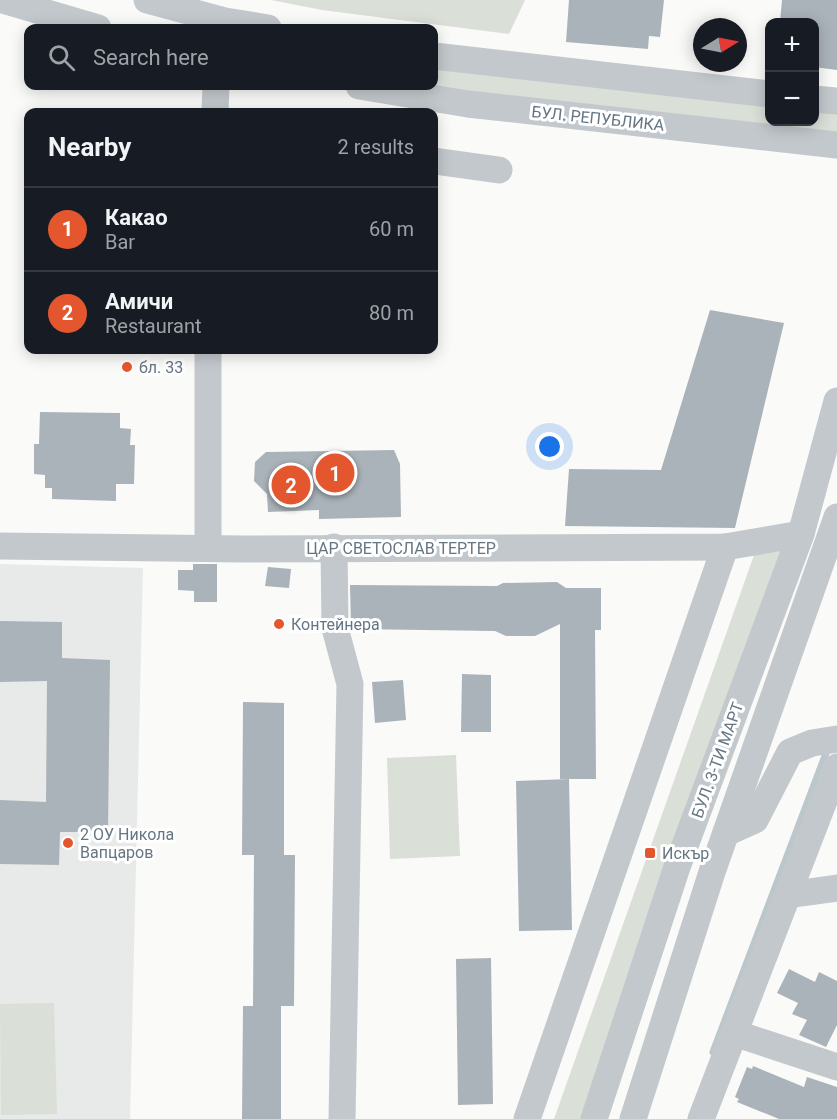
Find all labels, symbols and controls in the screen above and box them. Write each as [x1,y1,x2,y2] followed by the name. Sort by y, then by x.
[693,18,747,72] north arrow
[765,18,819,126] map controls
[765,18,819,72] button: +
[24,24,438,90] search box
[45,41,78,74] icon: search
[93,45,209,70] text: Search here
[765,72,819,126] button: −
[531,102,666,135] street label: БУЛ. РЕПУБЛИКА
[48,132,131,162] text: Nearby
[338,135,414,159] text: 2 results
[105,205,168,230] text: Какао
[62,217,73,241] text: 1
[369,217,414,241] text: 60 m
[105,230,135,254] text: Bar
[105,289,173,314] text: Амичи
[62,301,73,325] text: 2
[369,301,414,325] text: 80 m
[105,314,202,338] text: Restaurant
[139,358,183,377] place label: бл. 33
[120,360,134,374] marker: бл. 33
[535,432,564,461] your location
[316,450,354,496] pin: 1
[272,462,310,508] pin: 2
[306,539,496,558] street label: ЦАР СВЕТОСЛАВ ТЕРТЕР
[291,615,380,634] place label: Контейнера
[272,617,286,631] marker: Контейнера
[688,699,747,821] street label: БУЛ. 3-ТИ МАРТ
[80,825,174,862] place label: 2 ОУ Никола Вапцаров
[61,836,75,850] marker: 2 ОУ Никола Вапцаров
[662,844,709,863] place label: Искър
[643,846,657,860] marker: Искър

